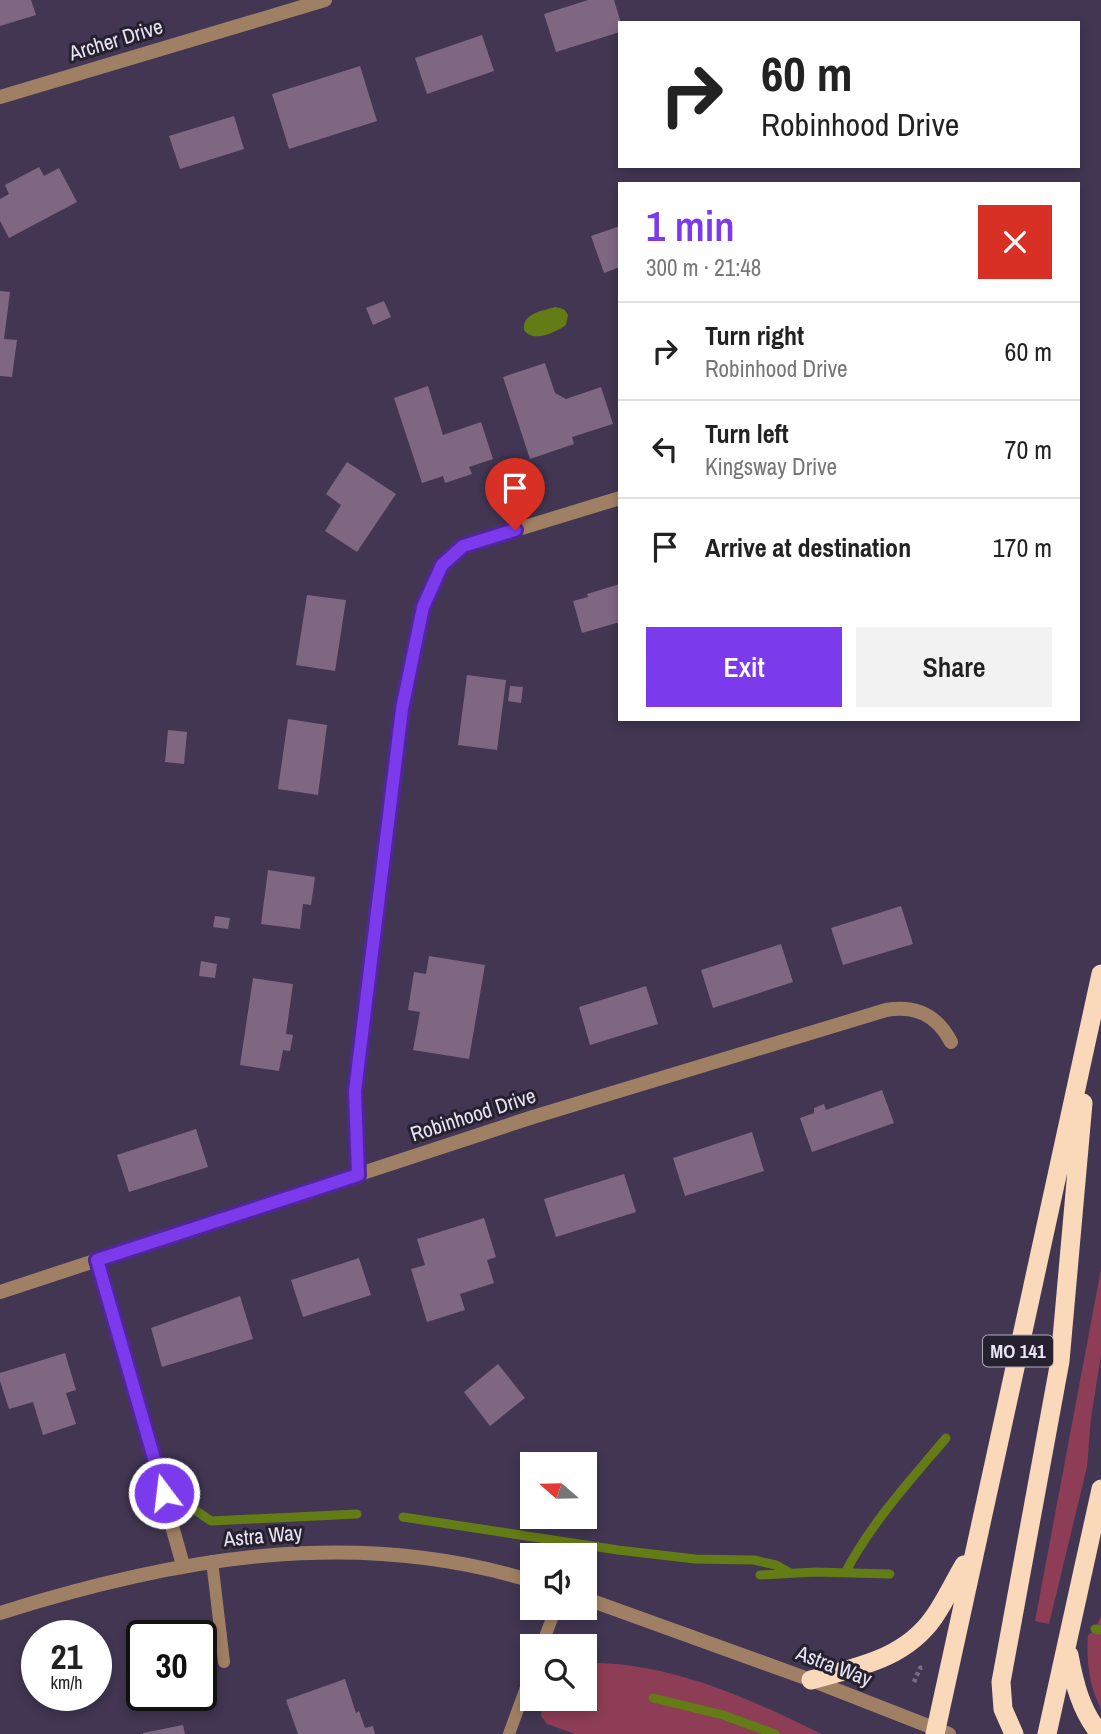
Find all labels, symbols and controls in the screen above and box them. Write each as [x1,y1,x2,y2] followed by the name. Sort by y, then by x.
[64,12,166,68] street label: Archer Drive
[761,40,853,106] text: 60 m
[646,49,737,140] icon: right
[761,103,959,146] text: Robinhood Drive
[646,198,735,254] text: 1 min
[978,205,1052,279] button: close
[646,252,761,283] text: 300 m · 21:48
[705,318,804,353] text: Turn right
[646,332,684,370] icon: right
[1005,334,1052,369] text: 60 m
[705,353,848,384] text: Robinhood Drive
[705,416,789,451] text: Turn left
[646,430,684,468] icon: left
[1005,432,1052,467] text: 70 m
[705,451,837,482] text: Kingsway Drive
[485,458,545,530] pin
[496,469,534,507] icon: arrive
[646,528,684,566] icon: arrive
[705,530,911,565] text: Arrive at destination
[993,530,1052,565] text: 170 m
[646,627,842,707] button: Exit
[856,627,1052,707] button: Share
[406,1081,539,1148] street label: Robinhood Drive
[983,1336,1053,1366] road number: MO 141
[520,1452,597,1530] north arrow
[520,1452,597,1711] map controls
[127,1456,201,1530] position arrow
[221,1518,304,1553] street label: Astra Way
[520,1543,597,1620] button: sound
[126,1620,217,1711] speed limit sign: 30
[51,1633,82,1680] text: 21
[520,1634,597,1711] button: search
[791,1638,877,1693] street label: Astra Way
[51,1670,83,1695] text: km/h

